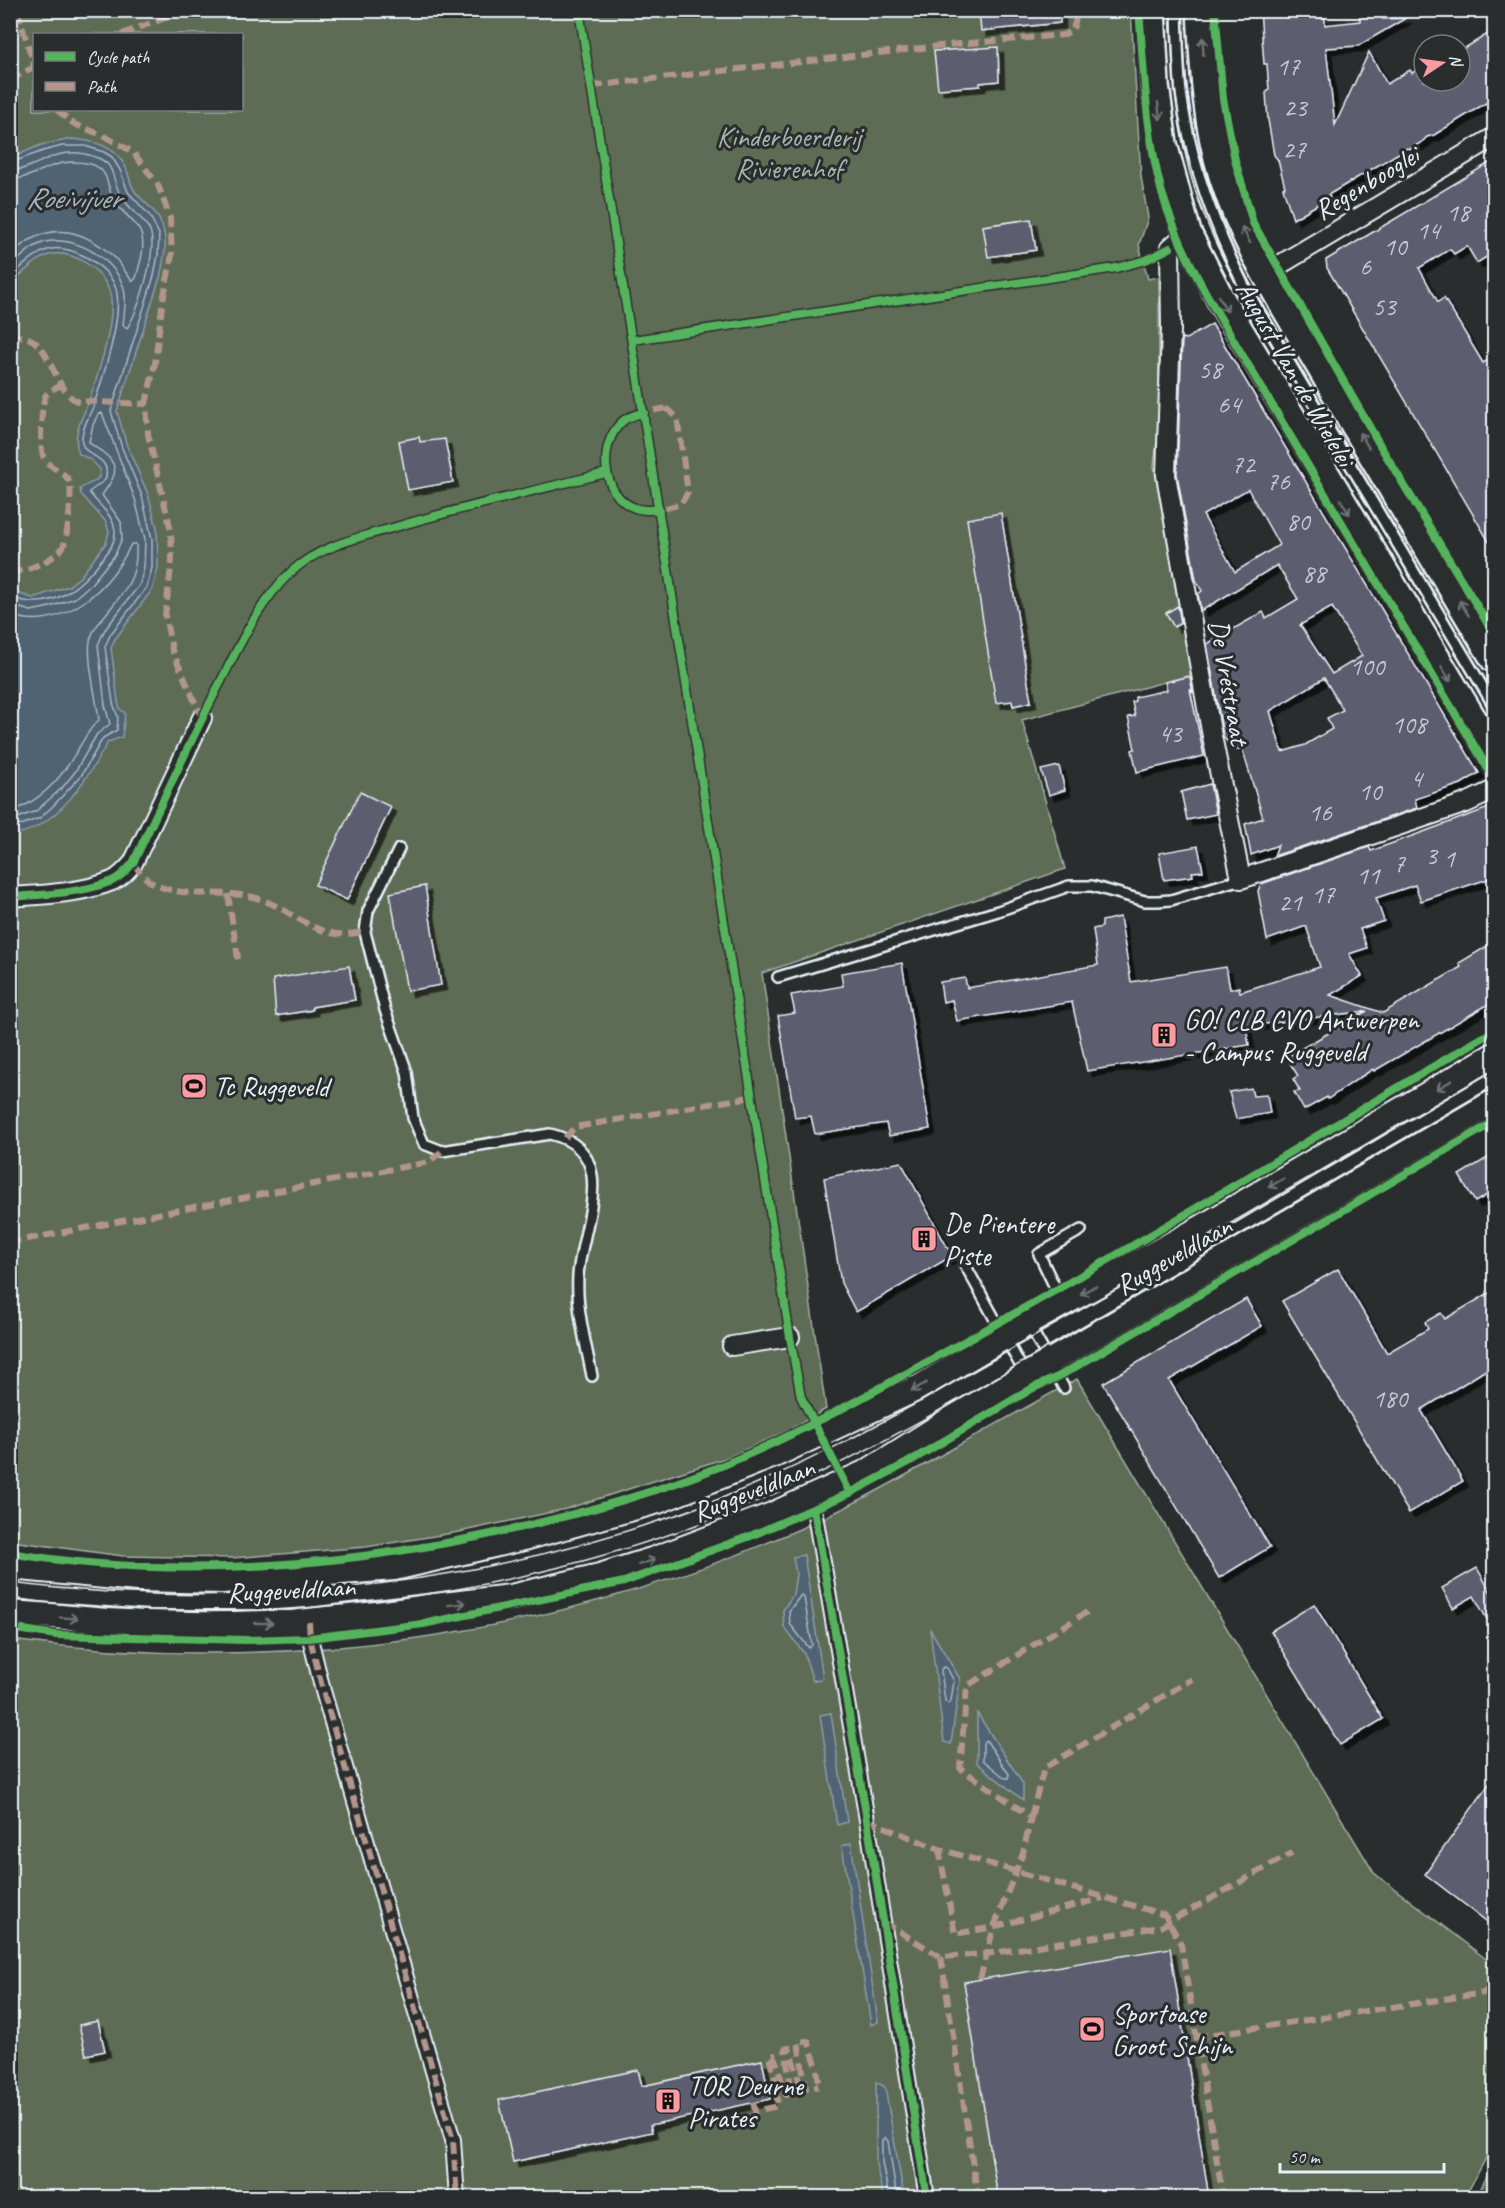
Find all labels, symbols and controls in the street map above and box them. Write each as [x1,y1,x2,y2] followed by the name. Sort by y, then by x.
[33,33,243,111] legend
[1412,33,1472,93] north arrow
[1198,37,1209,57] one-way arrow
[87,46,150,68] text: Cycle path
[1276,50,1301,83] house number: 17
[1445,53,1467,70] text: N
[87,76,117,98] text: Path
[1283,91,1309,124] house number: 23
[1153,100,1164,120] one-way arrow
[717,119,866,186] park label: Kinderboerderij Rivierenhof
[1282,133,1307,166] house number: 27
[1307,136,1428,227] street label: Regenbooglei
[26,179,125,217] water label: Roeivijver
[1446,196,1472,229] house number: 18
[1416,214,1442,247] house number: 14
[1240,226,1252,244] one-way arrow
[1383,230,1409,263] house number: 10
[1359,250,1372,283] house number: 6
[1228,274,1365,475] street label: August Van de Wielelei
[1372,290,1398,323] house number: 53
[1218,295,1230,312] one-way arrow
[1198,353,1224,386] house number: 58
[1217,388,1243,421] house number: 64
[1358,432,1370,449] one-way arrow
[1231,448,1257,481] house number: 72
[1266,465,1291,498] house number: 76
[1340,498,1352,515] one-way arrow
[1286,505,1312,538] house number: 80
[1302,557,1328,590] house number: 88
[1458,600,1470,617] one-way arrow
[1201,617,1258,750] street label: De Vréstraat
[1349,650,1387,683] house number: 100
[1440,665,1452,682] one-way arrow
[1391,708,1429,741] house number: 108
[1158,717,1184,750] house number: 43
[1410,762,1424,795] house number: 4
[1358,775,1384,808] house number: 10
[1308,796,1333,829] house number: 16
[1425,839,1439,872] house number: 3
[1443,842,1456,875] house number: 1
[1393,847,1406,880] house number: 7
[1356,859,1381,892] house number: 11
[1311,878,1336,911] house number: 17
[1278,886,1303,919] house number: 21
[1184,1002,1420,1069] place label: GO! CLB CVO Antwerpen - Campus Ruggeveld
[1149,1020,1179,1050] building icon: GO! CLB CVO Antwerpen - Campus Ruggeveld
[214,1069,333,1104] place label: Tc Ruggeveld
[179,1071,209,1101] sports icon: Tc Ruggeveld
[1436,1079,1453,1091] one-way arrow
[1268,1178,1285,1190] one-way arrow
[944,1206,1056,1273] place label: De Pientere Piste
[1109,1207,1239,1303] street label: Ruggeveldlaan
[909,1224,939,1254] building icon: De Pientere Piste
[1080,1284,1097,1296] one-way arrow
[911,1381,928,1393] one-way arrow
[1372,1382,1410,1415] house number: 180
[687,1449,821,1530] street label: Ruggeveldlaan
[637,1556,656,1567] one-way arrow
[226,1569,357,1610] street label: Ruggeveldlaan
[447,1598,467,1609] one-way arrow
[58,1612,78,1623] one-way arrow
[253,1617,273,1629] one-way arrow
[1112,1996,1234,2063] place label: Sportoase Groot Schijn
[1077,2014,1107,2044] sports icon: Sportoase Groot Schijn
[688,2068,805,2135] place label: TOR Deurne Pirates
[653,2086,683,2116] building icon: TOR Deurne Pirates
[1280,2136,1444,2174] scale bar
[1289,2146,1322,2168] text: 50 m

